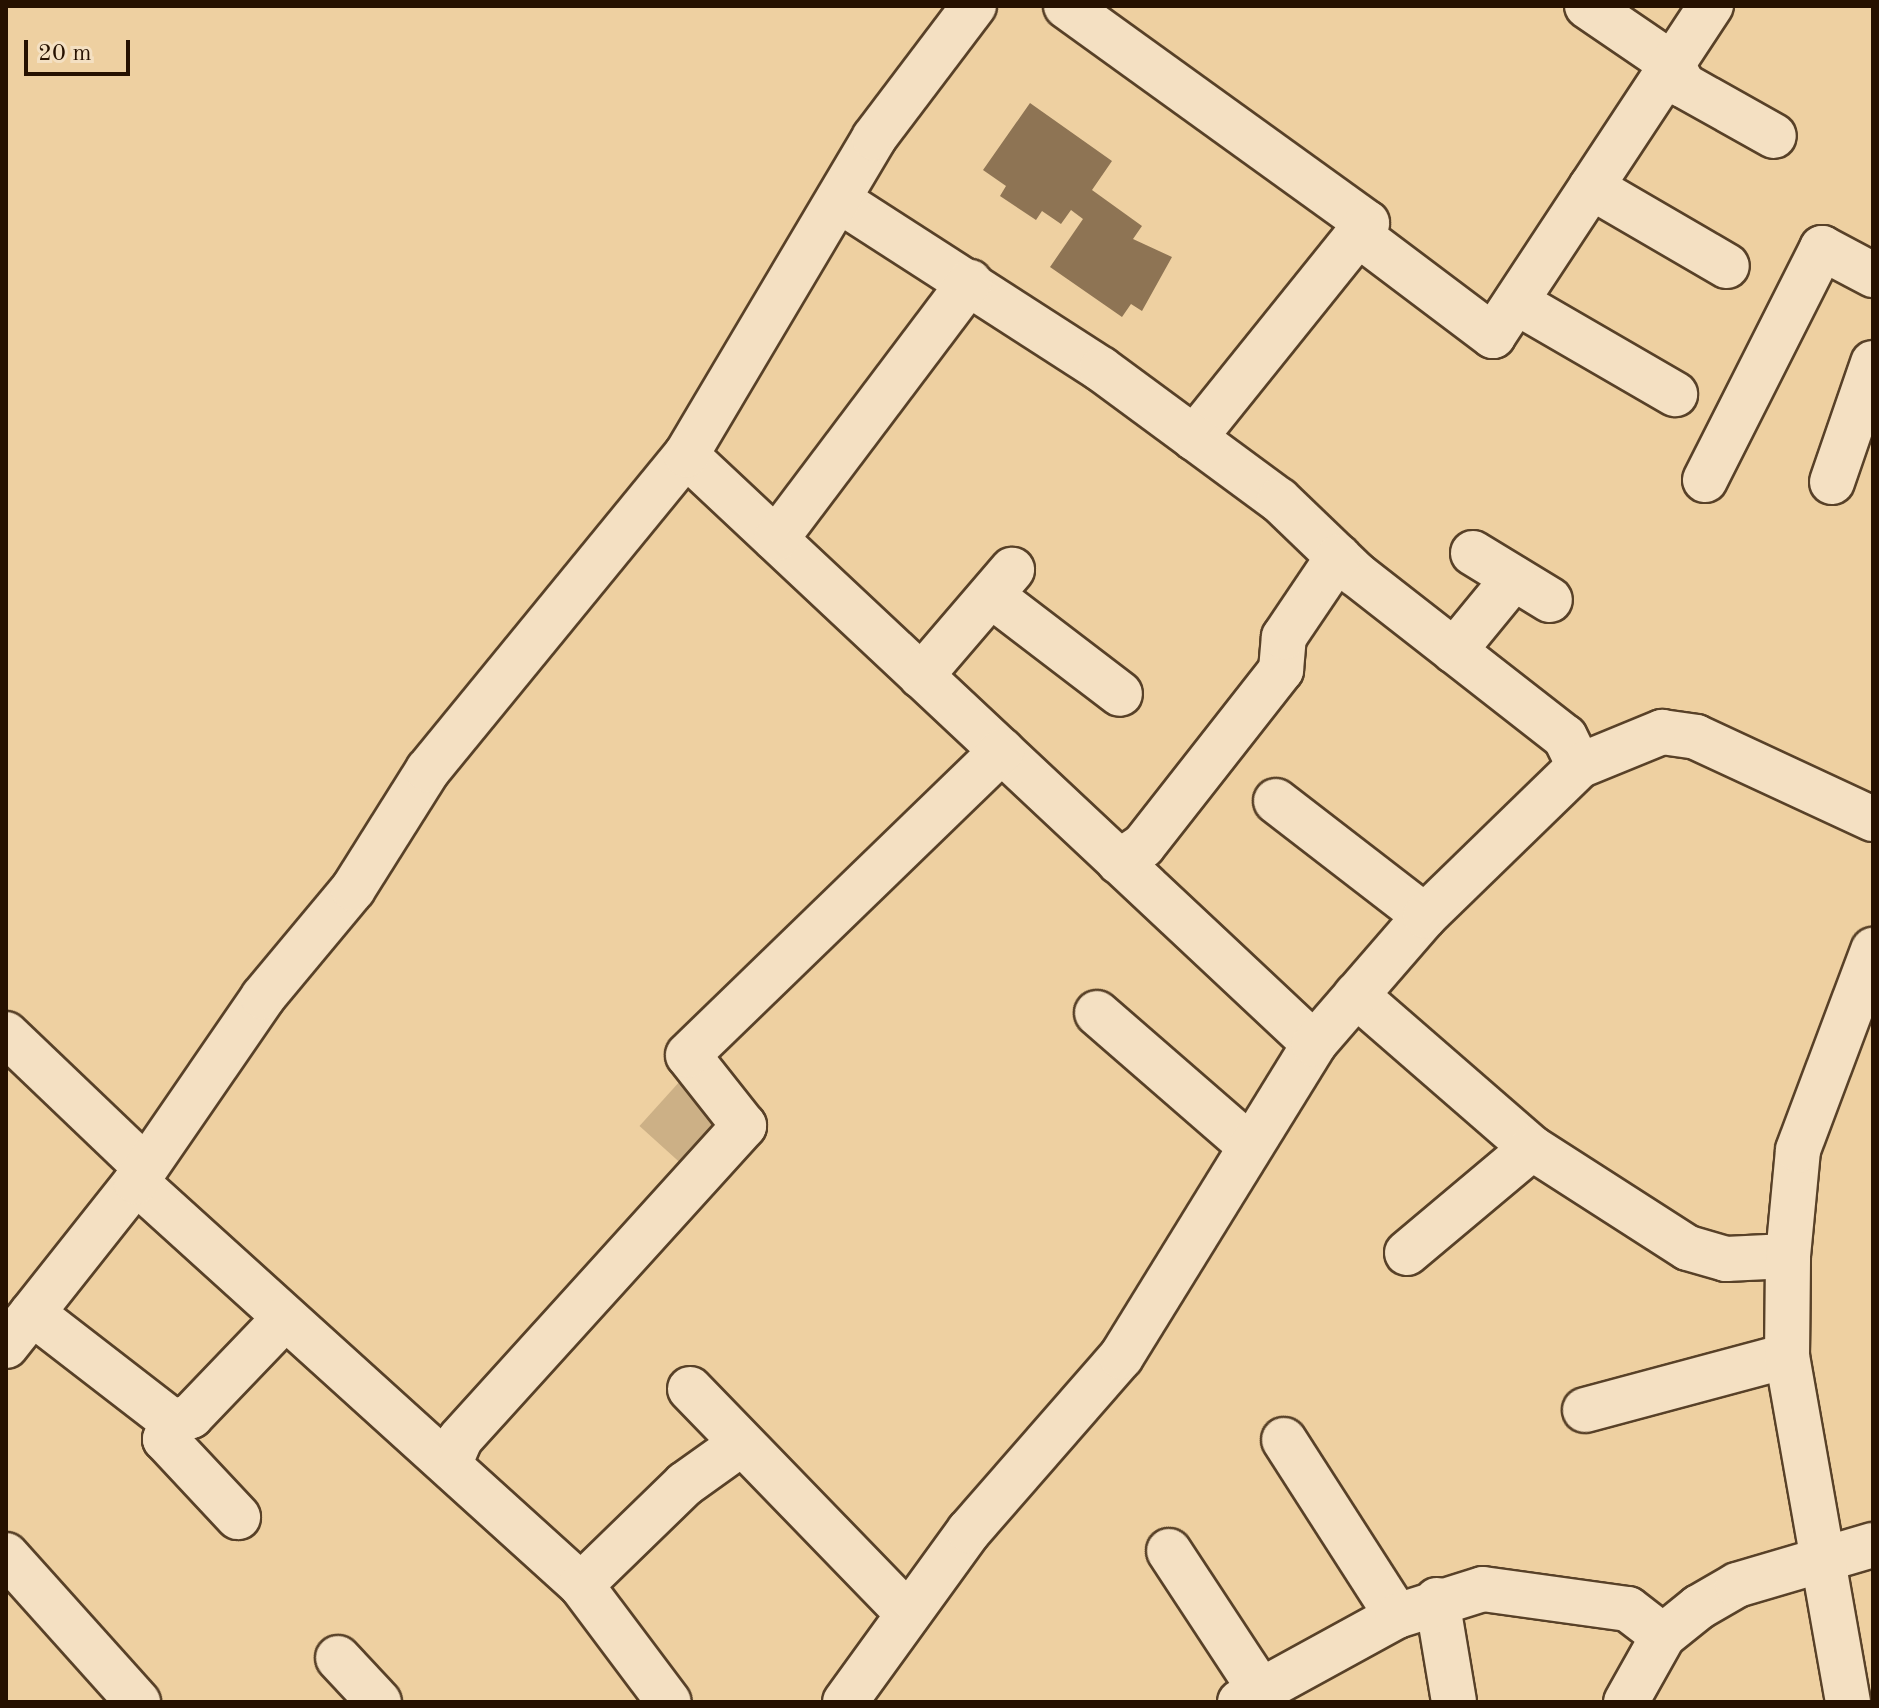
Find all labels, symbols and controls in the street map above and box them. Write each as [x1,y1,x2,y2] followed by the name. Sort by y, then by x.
[28,24,134,74] scale bar
[38,42,92,66] text: 20 m

